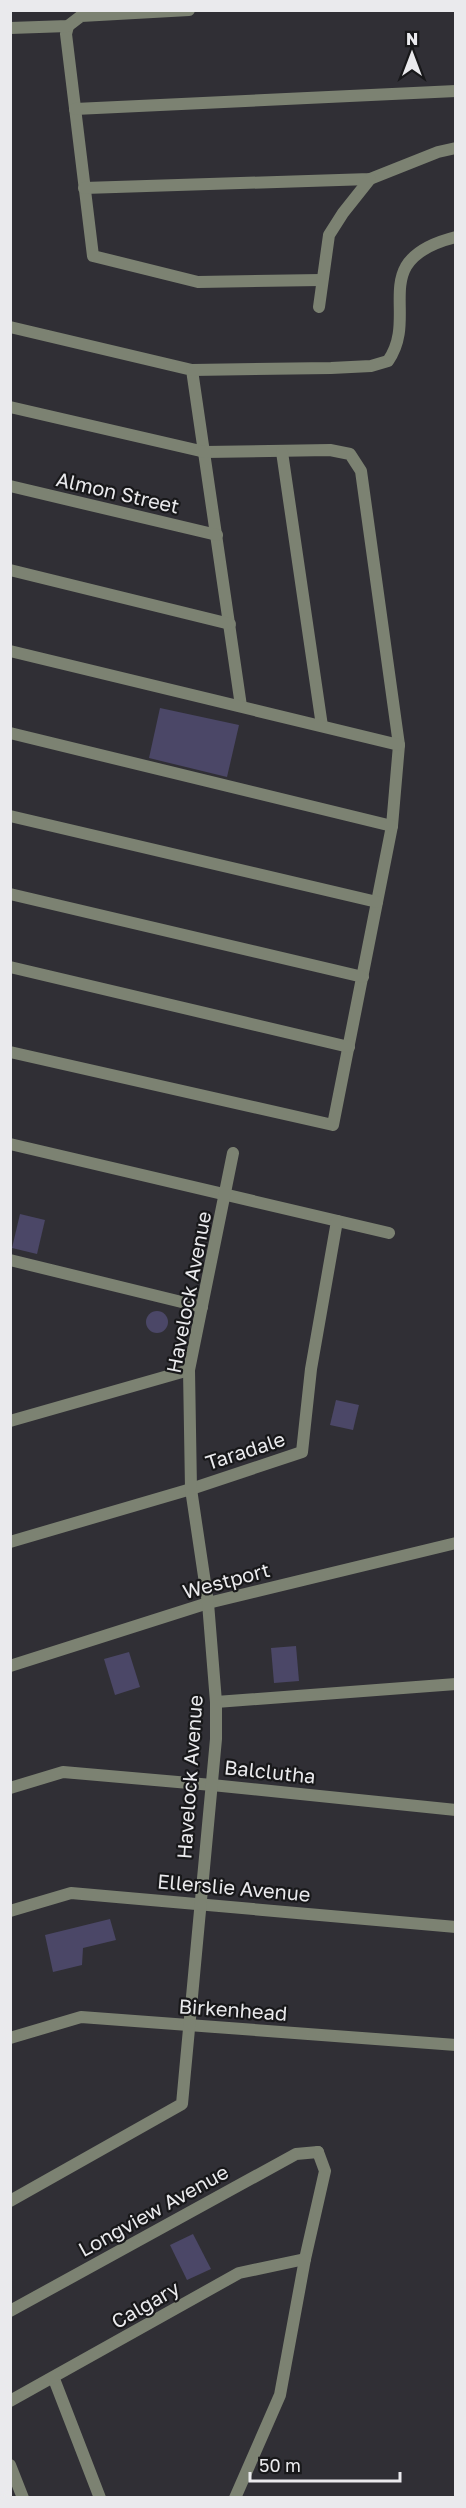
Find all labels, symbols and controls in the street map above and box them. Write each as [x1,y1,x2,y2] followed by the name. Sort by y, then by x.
[382,24,442,84] north arrow
[406,29,418,49] text: N
[54,466,182,518] street label: Almon Street
[161,1209,215,1375] street label: Havelock Avenue
[202,1426,288,1474] street label: Taradale
[180,1557,272,1603] street label: Westport
[171,1694,207,1860] street label: Havelock Avenue
[223,1754,317,1788] street label: Balclutha
[156,1868,312,1906] street label: Ellerslie Avenue
[178,1993,288,2025] street label: Birkenhead
[74,2159,232,2261] street label: Longview Avenue
[107,2275,183,2333] street label: Calgary
[250,2445,400,2483] scale bar
[259,2454,301,2476] text: 50 m

